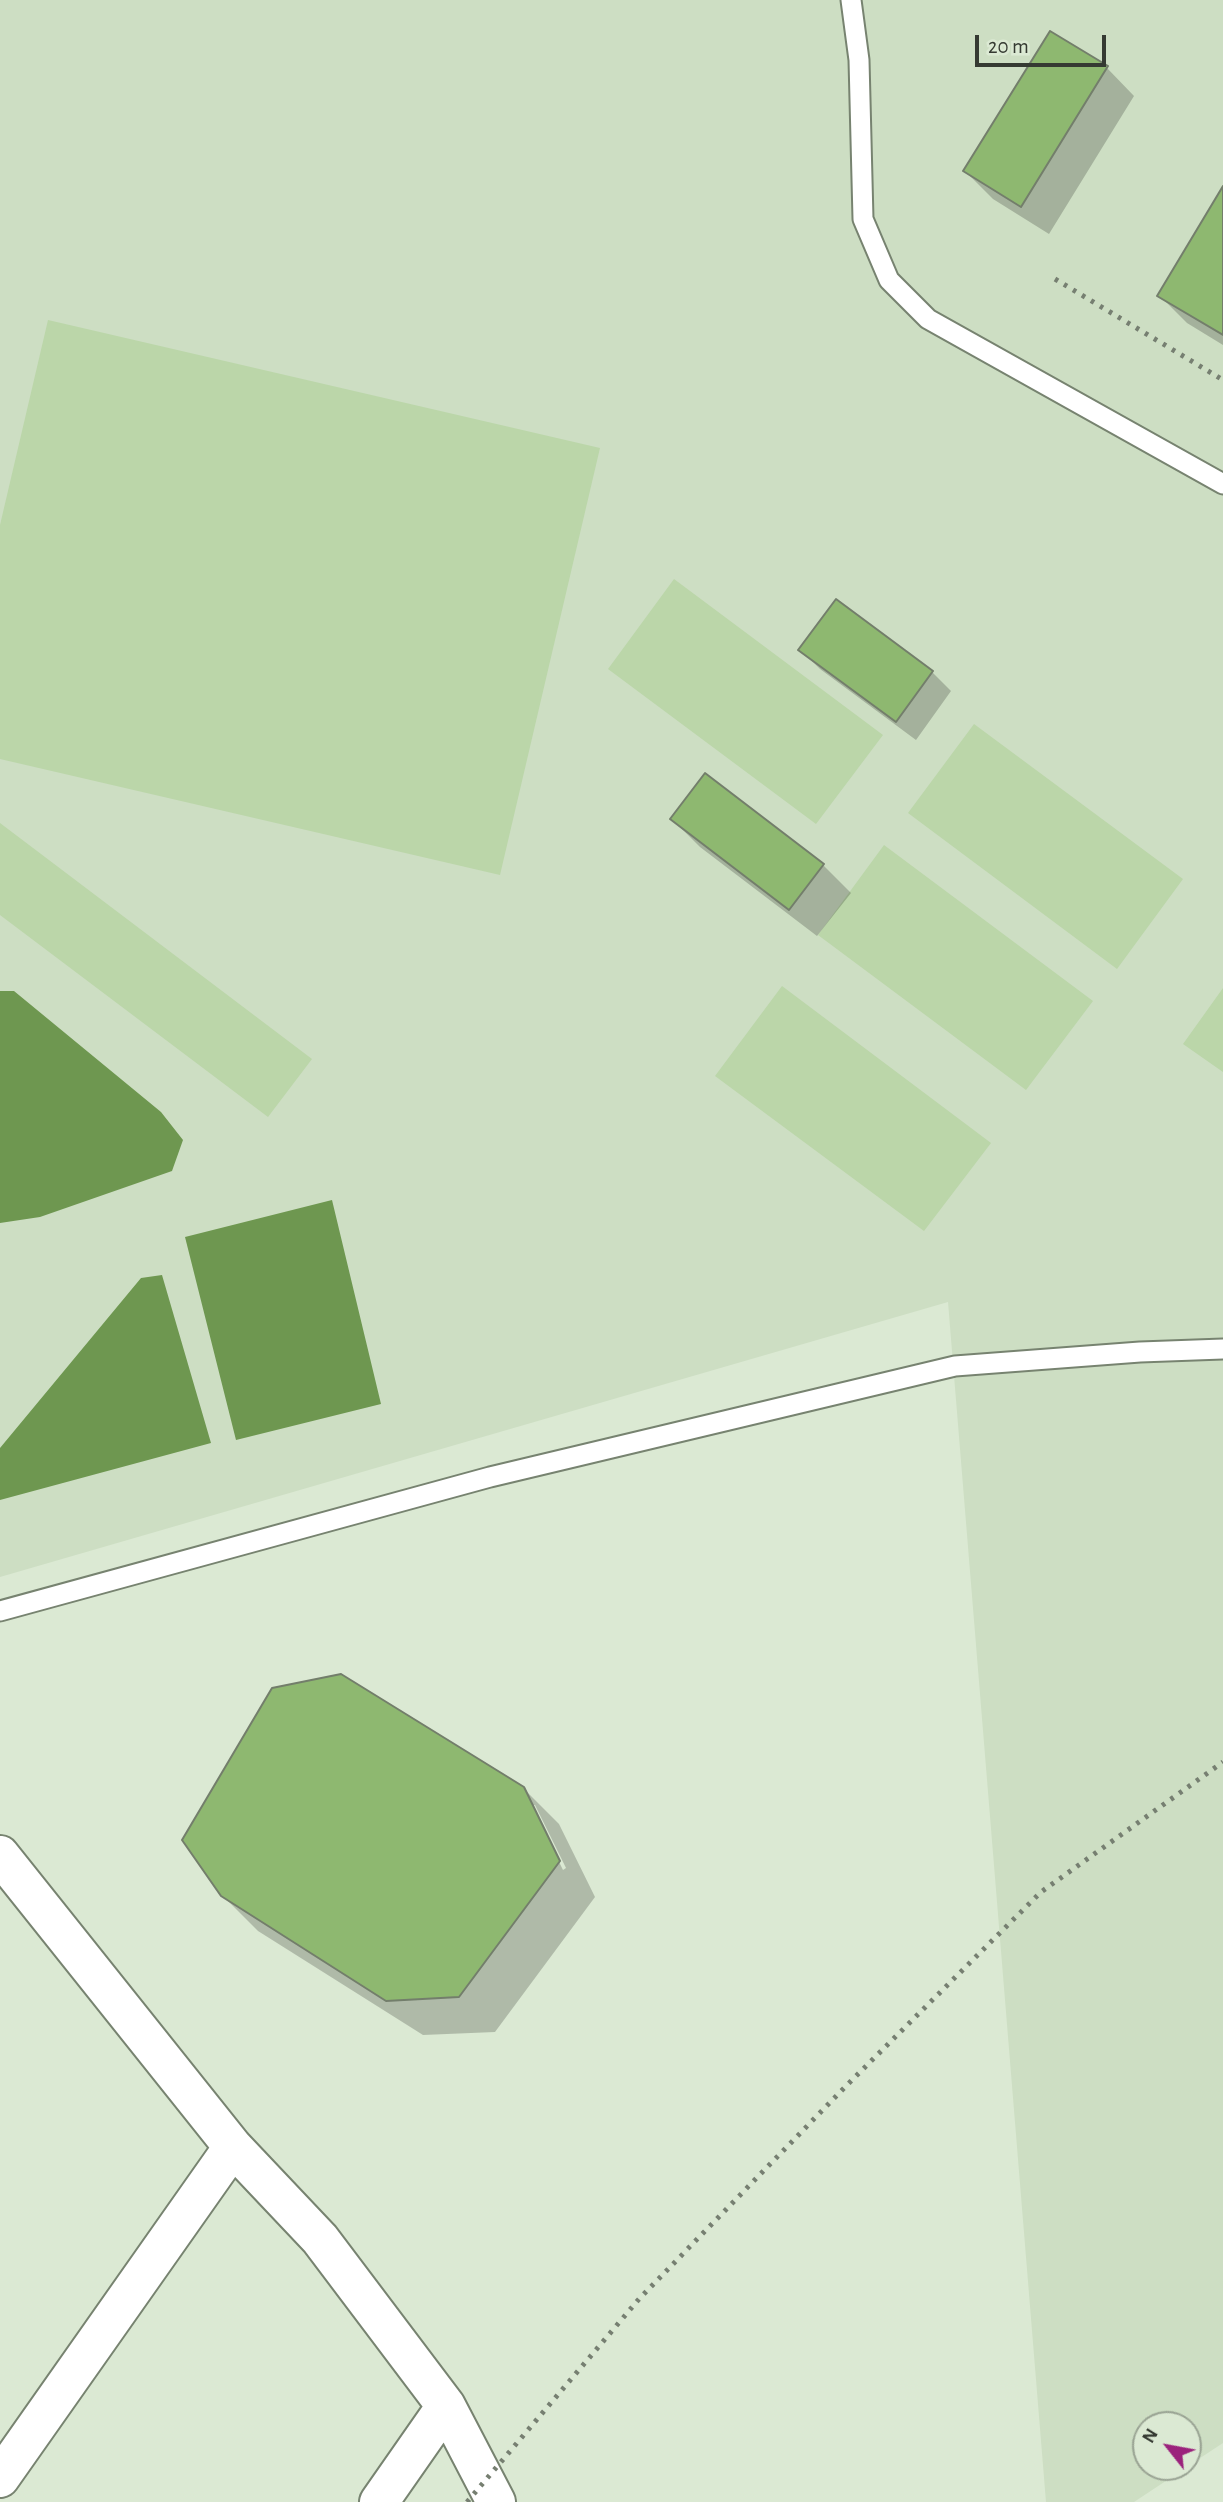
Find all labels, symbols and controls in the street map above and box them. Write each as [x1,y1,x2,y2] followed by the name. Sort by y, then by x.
[978,21,1109,65] scale bar
[988,36,1029,57] text: 20 m
[1132,2411,1202,2481] north arrow
[1139,2425,1162,2447] text: N

